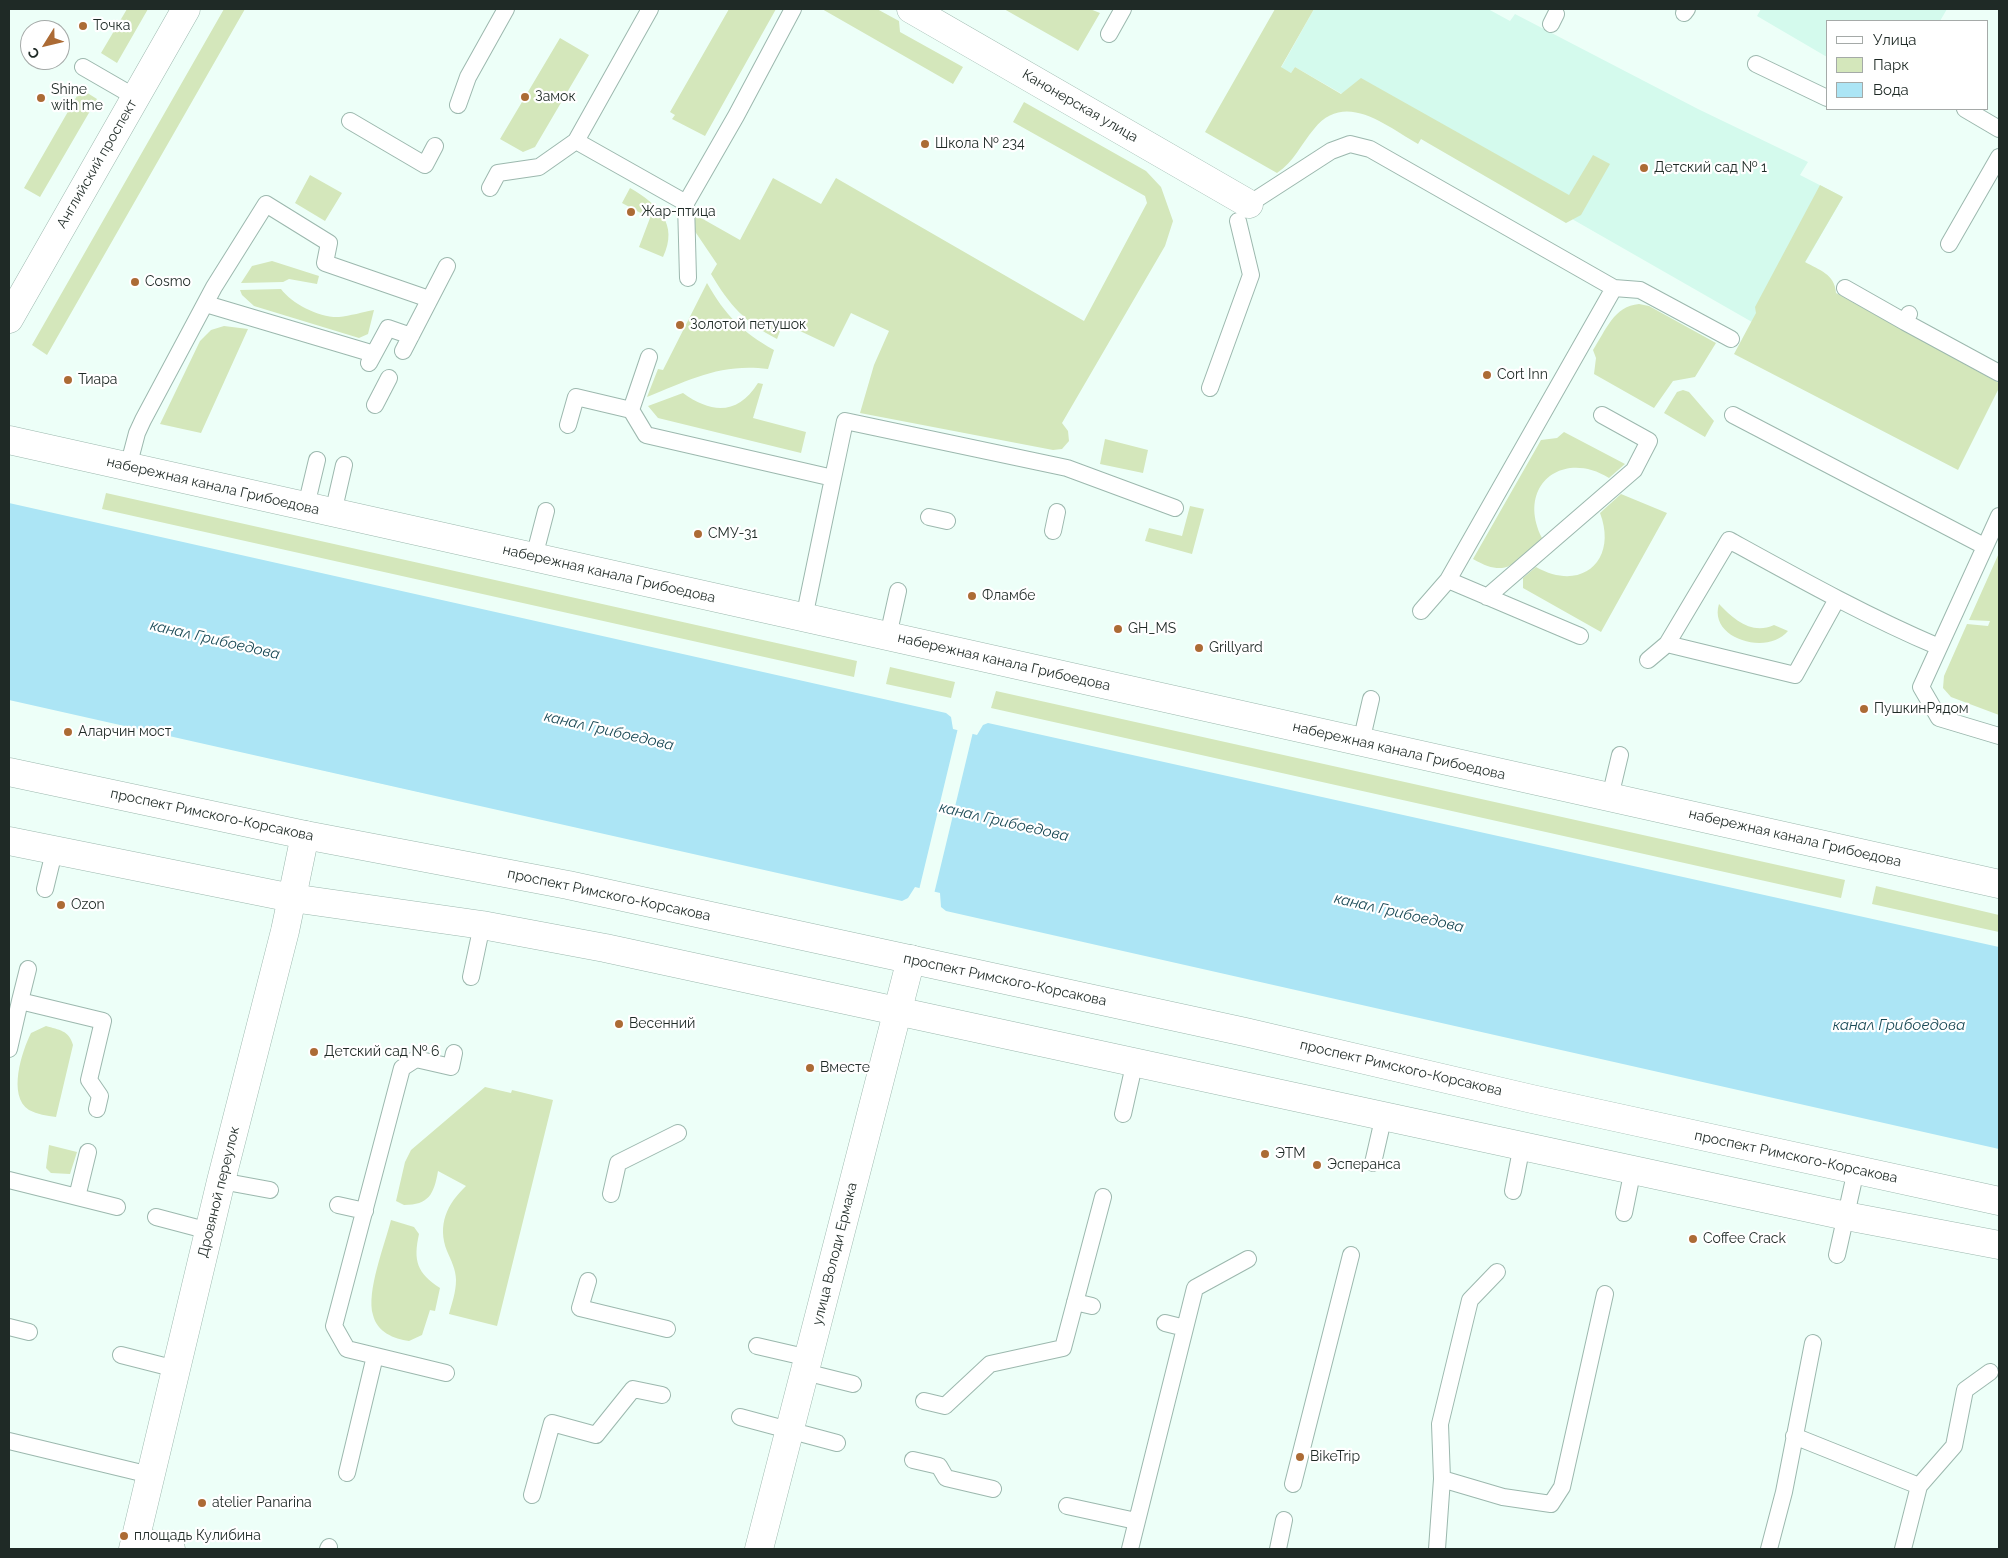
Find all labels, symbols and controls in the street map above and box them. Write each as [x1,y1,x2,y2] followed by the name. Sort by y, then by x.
[93,18,130,34] place label: Точка
[20,20,70,70] north arrow
[77,20,89,32] marker: Точка
[1826,20,1988,110] legend
[1873,31,1917,49] text: Улица
[24,45,43,62] text: С
[1873,56,1909,74] text: Парк
[1019,66,1141,146] street label: Канонерская улица
[1873,81,1909,99] text: Вода
[51,82,103,114] place label: Shine with me
[535,89,576,105] place label: Замок
[519,91,531,103] marker: Замок
[35,92,47,104] marker: Shine with me
[53,97,141,231] street label: Английский проспект
[935,136,1025,152] place label: Школа № 234
[919,138,931,150] marker: Школа № 234
[1654,160,1767,176] place label: Детский сад № 1
[1638,162,1650,174] marker: Детский сад № 1
[641,204,716,220] place label: Жар-птица
[625,206,637,218] marker: Жар-птица
[145,274,191,290] place label: Cosmo
[129,276,141,288] marker: Cosmo
[690,317,806,333] place label: Золотой петушок
[674,319,686,331] marker: Золотой петушок
[1497,367,1548,383] place label: Cort Inn
[1481,369,1493,381] marker: Cort Inn
[78,372,118,388] place label: Тиара
[62,374,74,386] marker: Тиара
[105,453,321,519] street label: набережная канала Грибоедова
[708,526,757,542] place label: СМУ-31
[692,528,704,540] marker: СМУ-31
[501,541,717,607] street label: набережная канала Грибоедова
[982,588,1035,604] place label: Фламбе
[966,590,978,602] marker: Фламбе
[148,616,282,664] water label: канал Грибоедова
[1128,621,1176,637] place label: GH_MS
[1112,623,1124,635] marker: GH_MS
[896,629,1112,695] street label: набережная канала Грибоедова
[1209,640,1263,656] place label: Grillyard
[1193,642,1205,654] marker: Grillyard
[1874,701,1969,717] place label: ПушкинРядом
[1858,703,1870,715] marker: ПушкинРядом
[542,707,676,755] water label: канал Грибоедова
[1291,718,1507,784] street label: набережная канала Грибоедова
[78,724,171,740] place label: Аларчин мост
[62,726,74,738] marker: Аларчин мост
[109,785,315,845] street label: проспект Римского-Корсакова
[937,798,1071,846] water label: канал Грибоедова
[1687,805,1903,871] street label: набережная канала Грибоедова
[506,865,712,925] street label: проспект Римского-Корсакова
[1332,889,1466,937] water label: канал Грибоедова
[71,897,105,913] place label: Ozon
[55,899,67,911] marker: Ozon
[902,950,1108,1010] street label: проспект Римского-Корсакова
[629,1016,695,1032] place label: Весенний
[1833,1016,1965,1034] water label: канал Грибоедова
[613,1018,625,1030] marker: Весенний
[1298,1037,1504,1099] street label: проспект Римского-Корсакова
[324,1044,440,1060] place label: Детский сад № 6
[308,1046,320,1058] marker: Детский сад № 6
[820,1060,870,1076] place label: Вместе
[804,1062,816,1074] marker: Вместе
[195,1125,243,1259] street label: Дровяной переулок
[1693,1127,1899,1187] street label: проспект Римского-Корсакова
[1275,1146,1305,1162] place label: ЭТМ
[1259,1148,1271,1160] marker: ЭТМ
[1327,1157,1401,1173] place label: Эсперанса
[1311,1159,1323,1171] marker: Эсперанса
[809,1181,861,1327] street label: улица Володи Ермака
[1703,1231,1786,1247] place label: Coffee Crack
[1687,1233,1699,1245] marker: Coffee Crack
[1310,1449,1360,1465] place label: BikeTrip
[1294,1451,1306,1463] marker: BikeTrip
[212,1495,312,1511] place label: atelier Panarina
[196,1497,208,1509] marker: atelier Panarina
[134,1528,261,1544] place label: площадь Кулибина
[118,1530,130,1542] marker: площадь Кулибина

